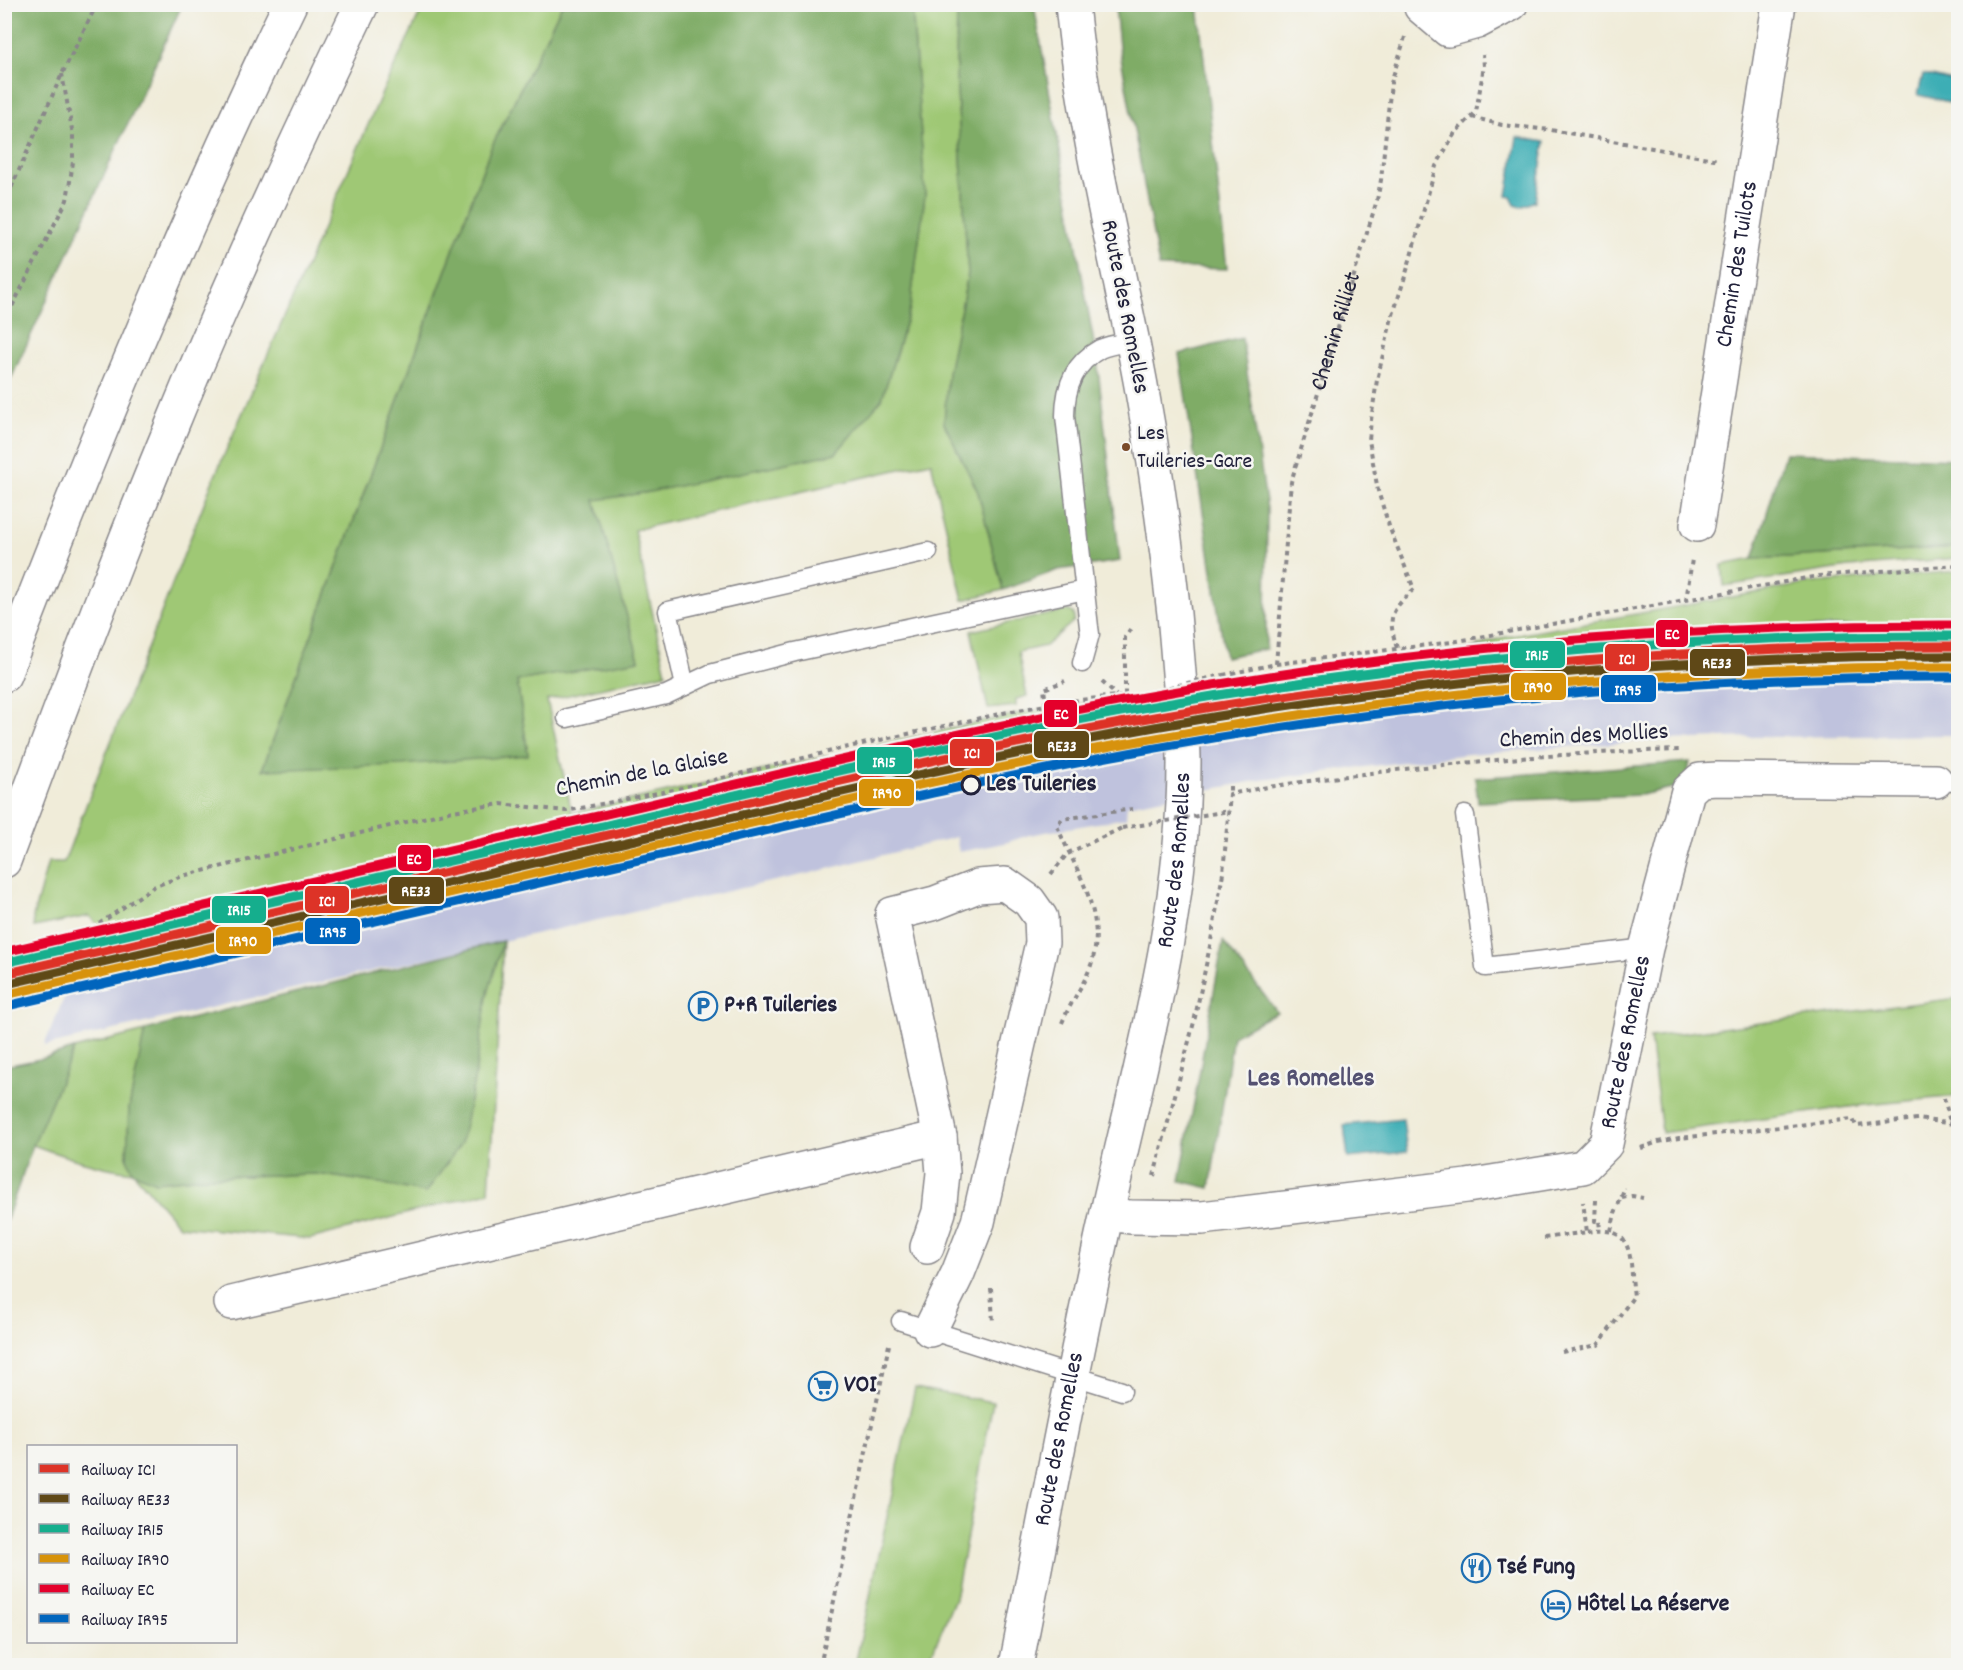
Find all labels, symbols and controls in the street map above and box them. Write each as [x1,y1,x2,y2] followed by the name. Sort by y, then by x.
[1708,179,1768,350] street label: Chemin des Tuilots
[1090,217,1158,397] street label: Route des Romelles
[1303,268,1371,395] street label: Chemin Rilliet
[1137,419,1252,478] place label: Les Tuileries-Gare
[1120,441,1132,453] marker: Les Tuileries-Gare
[1655,619,1689,648] line badge: EC
[1664,624,1680,647] text: EC
[1509,640,1566,669] line badge: IR15
[1604,643,1650,672] line badge: IC1
[1525,645,1549,668] text: IR15
[1689,648,1746,677] line badge: RE33
[1619,649,1635,672] text: IC1
[1702,653,1732,676] text: RE33
[1510,672,1567,701] line badge: IR90
[1600,674,1657,703] line badge: IR95
[1524,677,1552,700] text: IR90
[1614,680,1642,703] text: IR95
[1043,699,1078,728] line badge: EC
[1053,704,1069,727] text: EC
[1498,716,1670,758] street label: Chemin des Mollies
[1033,730,1090,759] line badge: RE33
[1047,736,1077,759] text: RE33
[949,738,995,767] line badge: IC1
[553,741,731,807] street label: Chemin de la Glaise
[964,743,980,766] text: IC1
[856,746,913,775] line badge: IR15
[872,752,896,775] text: IR15
[986,768,1097,802] place label: Les Tuileries
[1149,772,1201,951] street label: Route des Romelles
[961,775,981,795] marker: Les Tuileries
[858,778,915,807] line badge: IR90
[873,783,901,806] text: IR90
[397,844,432,872] line badge: EC
[406,849,422,872] text: EC
[388,876,445,905] line badge: RE33
[401,881,431,904] text: RE33
[304,885,350,914] line badge: IC1
[319,891,335,914] text: IC1
[211,895,267,924] line badge: IR15
[227,900,251,923] text: IR15
[304,917,361,945] line badge: IR95
[319,922,347,945] text: IR95
[215,926,272,955] line badge: IR90
[229,931,257,954] text: IR90
[1592,952,1661,1132] street label: Route des Romelles
[724,989,837,1023] place label: P+R Tuileries
[687,990,719,1022] parking icon: P+R Tuileries
[1247,1061,1375,1098] district label: Les Romelles
[1026,1349,1094,1529] street label: Route des Romelles
[844,1369,877,1403] place label: VOI
[807,1370,839,1402] supermarket icon: VOI
[27,1445,237,1643] legend
[81,1459,156,1484] text: Railway IC1
[81,1489,170,1514] text: Railway RE33
[81,1519,164,1544] text: Railway IR15
[81,1549,170,1574] text: Railway IR90
[1497,1551,1575,1585] place label: Tsé Fung
[1460,1552,1492,1584] restaurant icon: Tsé Fung
[81,1579,154,1604] text: Railway EC
[1577,1588,1730,1622] place label: Hôtel La Réserve
[1540,1589,1572,1621] hotel icon: Hôtel La Réserve
[81,1609,168,1634] text: Railway IR95

